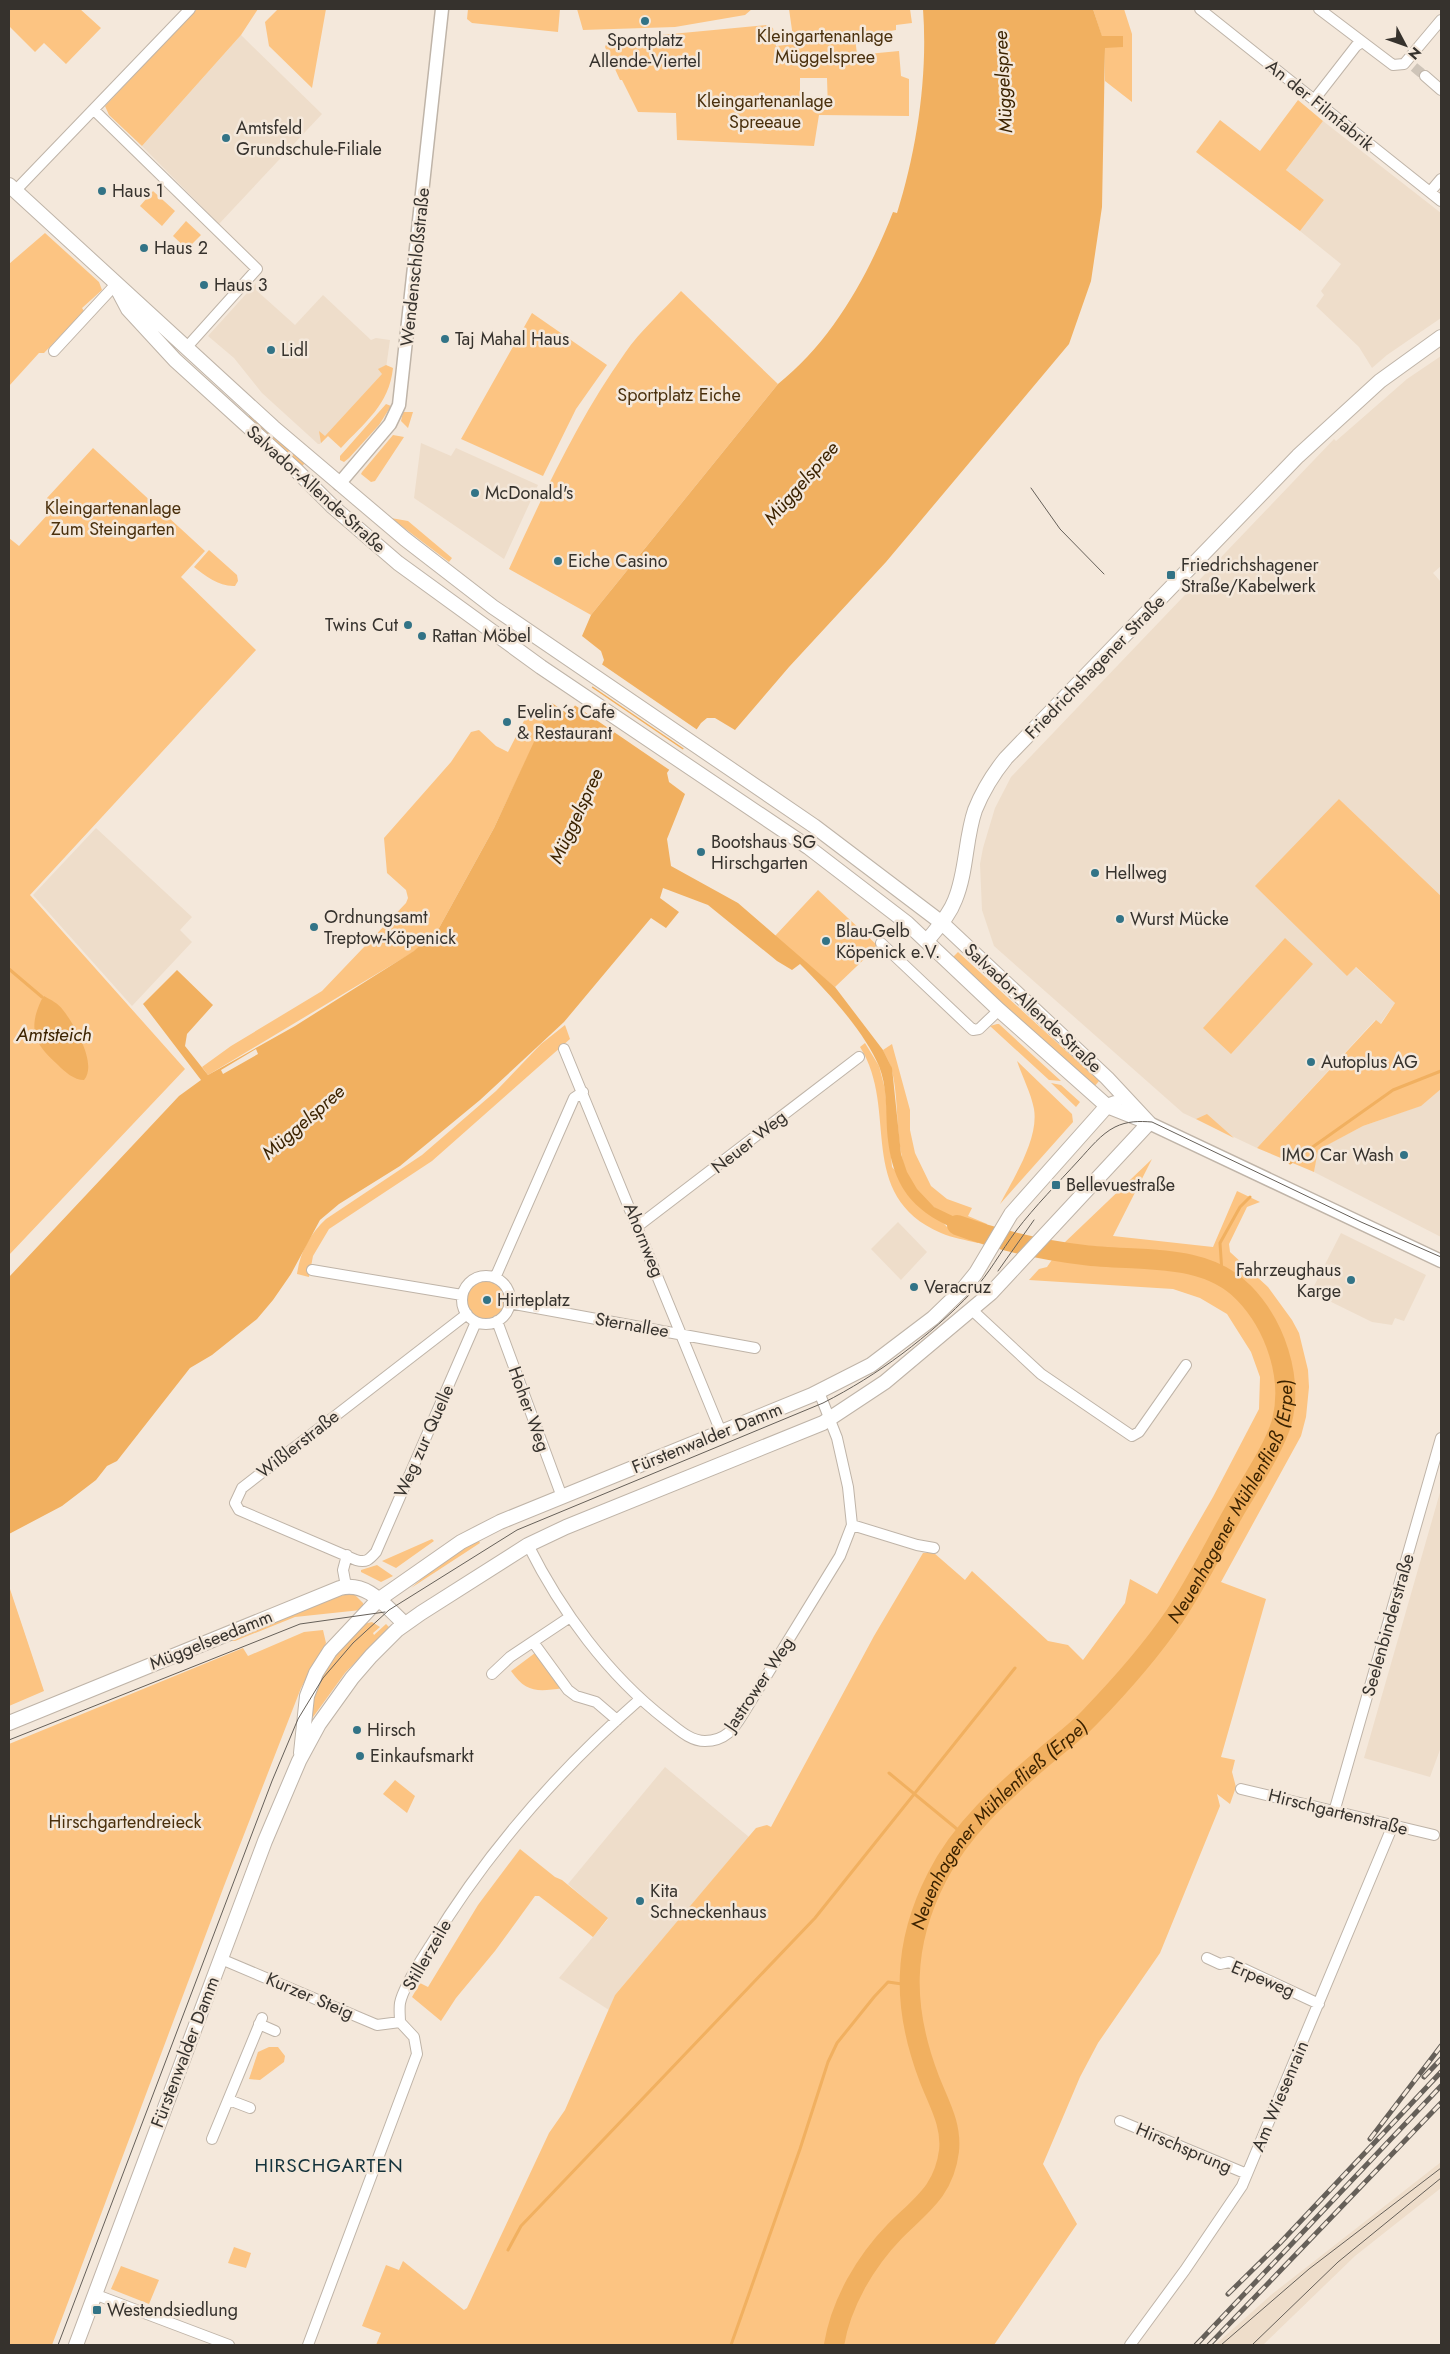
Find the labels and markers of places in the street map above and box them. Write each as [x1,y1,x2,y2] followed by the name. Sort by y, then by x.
[639,15,651,27] marker: Sportplatz Allende-Viertel
[589,27,701,74] place label: Sportplatz Allende-Viertel
[236,115,382,162] place label: Amtsfeld Grundschule-Filiale
[220,132,232,144] marker: Amtsfeld Grundschule-Filiale
[112,178,164,204] place label: Haus 1
[96,185,108,197] marker: Haus 1
[154,235,208,261] place label: Haus 2
[138,242,150,254] marker: Haus 2
[214,272,268,298] place label: Haus 3
[198,279,210,291] marker: Haus 3
[455,326,569,352] place label: Taj Mahal Haus
[439,333,451,345] marker: Taj Mahal Haus
[281,337,308,363] place label: Lidl
[265,344,277,356] marker: Lidl
[485,480,573,506] place label: McDonald's
[469,487,481,499] marker: McDonald's
[568,548,668,574] place label: Eiche Casino
[1181,552,1320,599] place label: Friedrichshagener Straße/Kabelwerk
[552,555,564,567] marker: Eiche Casino
[1165,569,1177,581] marker: Friedrichshagener Straße/Kabelwerk
[325,612,399,638] place label: Twins Cut
[402,619,414,631] marker: Twins Cut
[432,623,531,649] place label: Rattan Möbel
[416,630,428,642] marker: Rattan Möbel
[517,699,615,746] place label: Evelin´s Cafe & Restaurant
[501,716,513,728] marker: Evelin´s Cafe & Restaurant
[711,829,816,876] place label: Bootshaus SG Hirschgarten
[695,846,707,858] marker: Bootshaus SG Hirschgarten
[1105,860,1167,886] place label: Hellweg
[1089,867,1101,879] marker: Hellweg
[324,904,456,951] place label: Ordnungsamt Treptow-Köpenick
[1130,906,1229,932] place label: Wurst Mücke
[1114,913,1126,925] marker: Wurst Mücke
[836,918,940,965] place label: Blau-Gelb Köpenick e.V.
[308,921,320,933] marker: Ordnungsamt Treptow-Köpenick
[820,935,832,947] marker: Blau-Gelb Köpenick e.V.
[1321,1049,1418,1075] place label: Autoplus AG
[1305,1056,1317,1068] marker: Autoplus AG
[1281,1142,1394,1168] place label: IMO Car Wash
[1398,1149,1410,1161] marker: IMO Car Wash
[1066,1172,1175,1198] place label: Bellevuestraße
[1050,1179,1062,1191] marker: Bellevuestraße
[1236,1257,1341,1304] place label: Fahrzeughaus Karge
[924,1274,992,1300] place label: Veracruz
[1345,1274,1357,1286] marker: Fahrzeughaus Karge
[908,1281,920,1293] marker: Veracruz
[497,1287,571,1313] place label: Hirteplatz
[481,1294,493,1306] marker: Hirteplatz
[367,1717,416,1743] place label: Hirsch
[351,1724,363,1736] marker: Hirsch
[370,1743,474,1769] place label: Einkaufsmarkt
[354,1750,366,1762] marker: Einkaufsmarkt
[650,1878,766,1925] place label: Kita Schneckenhaus
[634,1895,646,1907] marker: Kita Schneckenhaus
[107,2297,238,2323] place label: Westendsiedlung
[91,2304,103,2316] marker: Westendsiedlung

